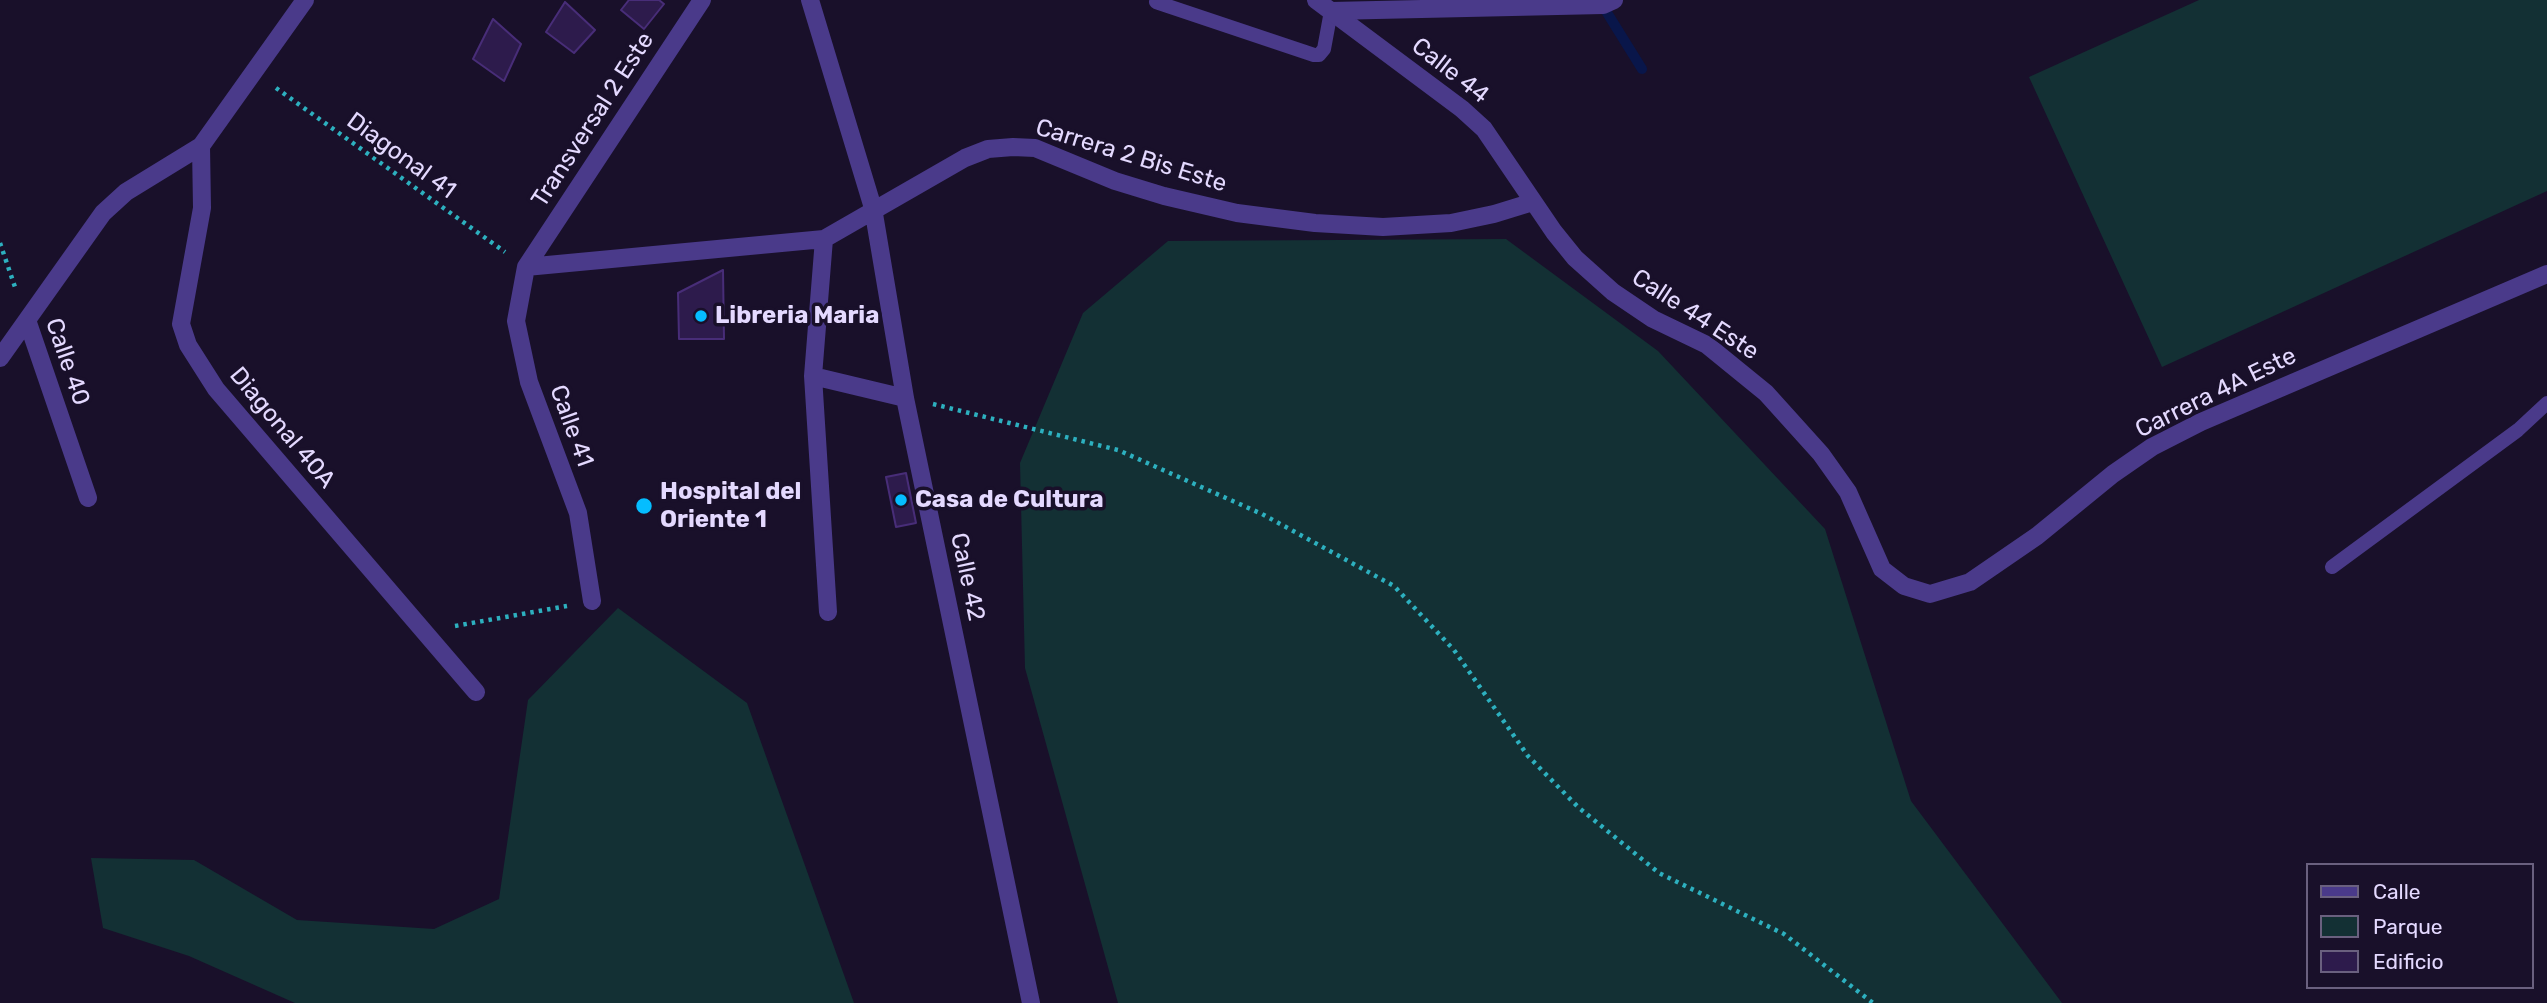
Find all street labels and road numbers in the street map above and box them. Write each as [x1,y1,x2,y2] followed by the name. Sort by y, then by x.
[526,27,660,213] street label: Transversal 2 Este
[1406,32,1494,110] street label: Calle 44
[341,107,461,205] street label: Diagonal 41
[1032,113,1230,199] street label: Carrera 2 Bis Este
[1626,263,1764,367] street label: Calle 44 Este
[39,315,95,409] street label: Calle 40
[2131,342,2301,444] street label: Carrera 4A Este
[223,362,341,494] street label: Diagonal 40A
[543,381,599,471] street label: Calle 41
[944,530,990,624] street label: Calle 42

